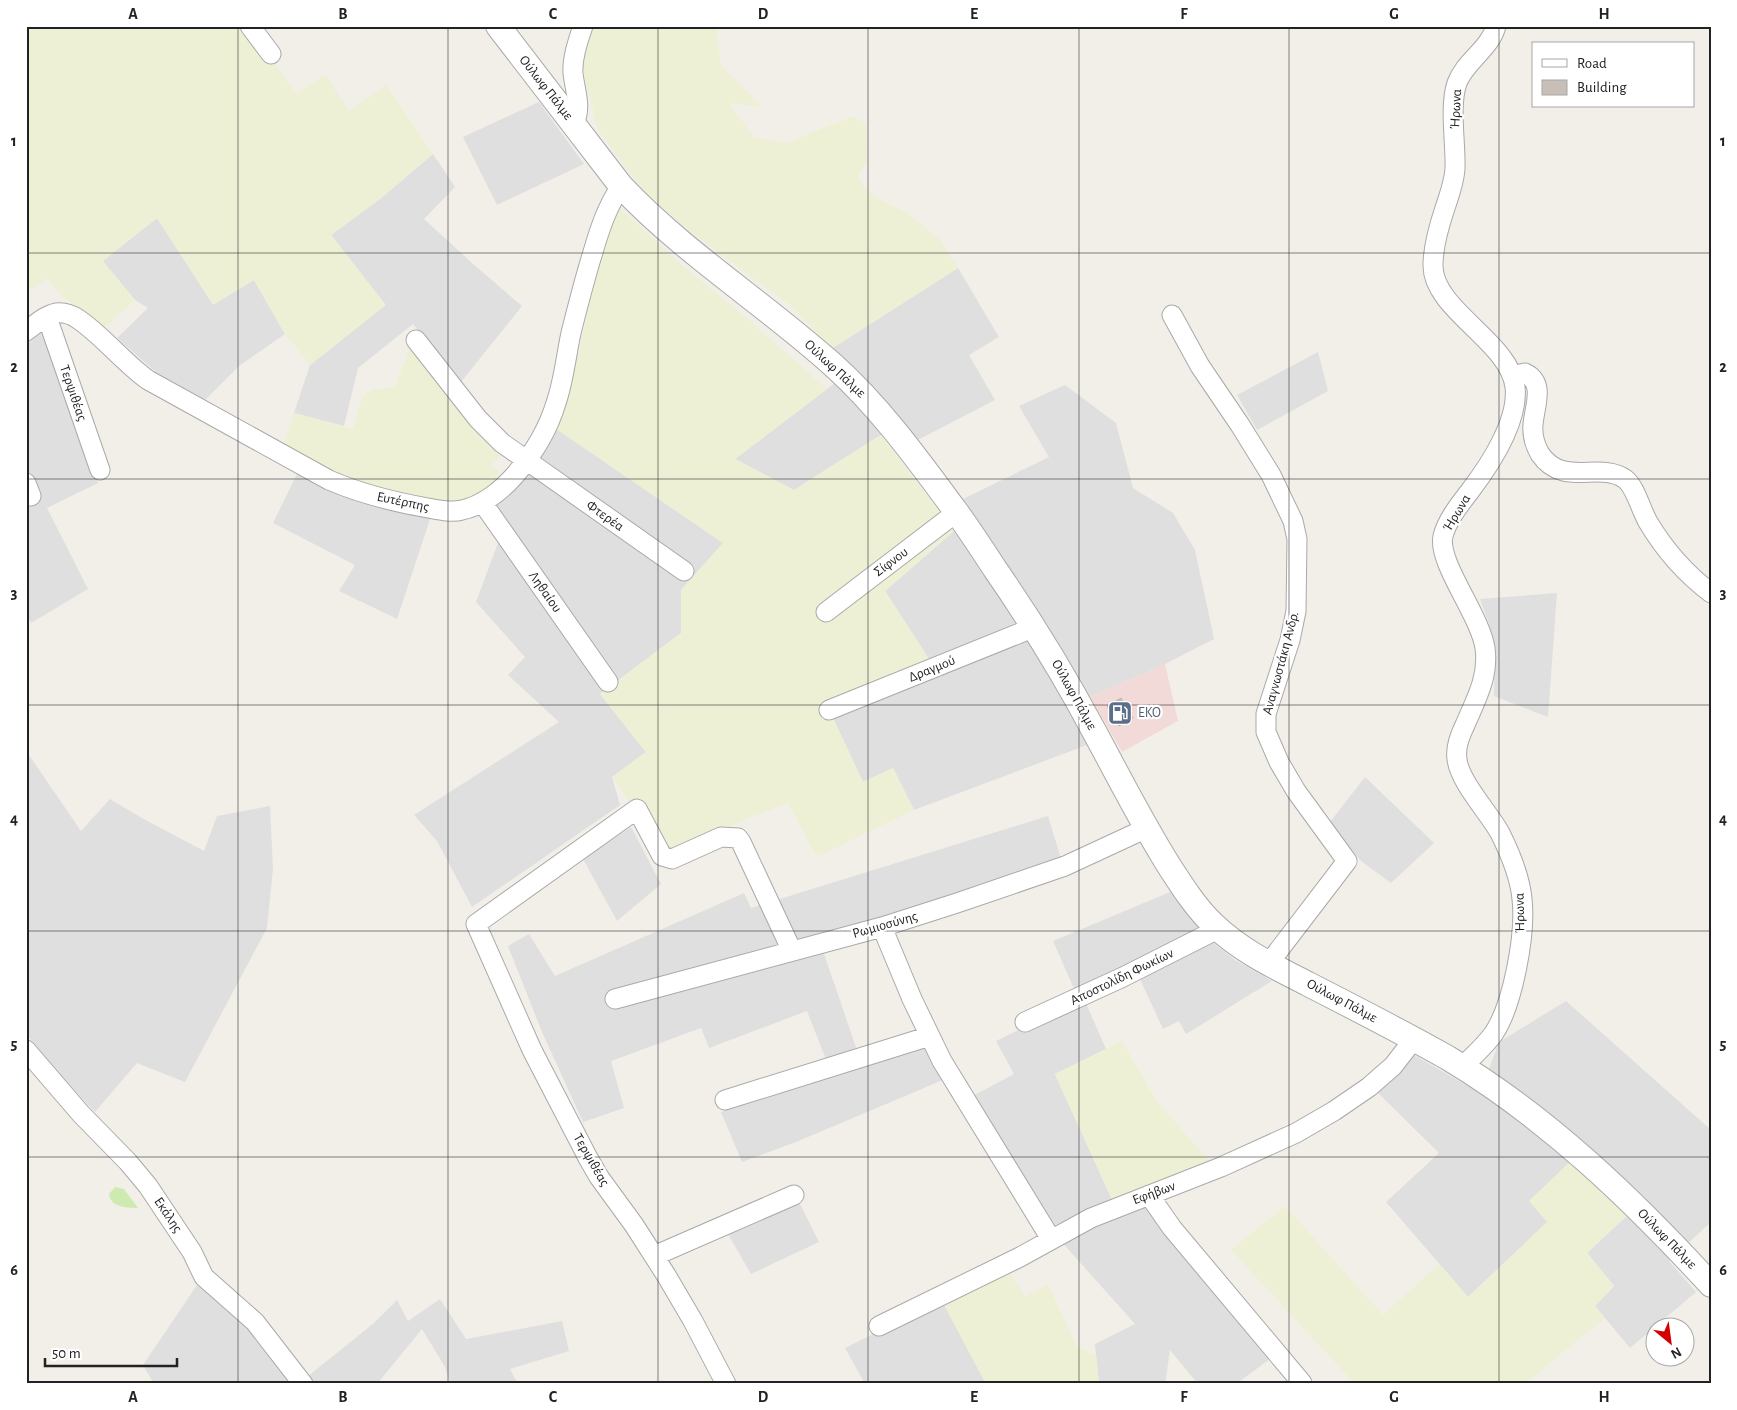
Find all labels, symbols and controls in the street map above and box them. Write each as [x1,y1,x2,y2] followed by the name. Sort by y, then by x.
[128,6,138,22] text: A
[338,6,348,22] text: B
[549,6,558,22] text: C
[758,6,769,22] text: D
[970,6,978,22] text: E
[1180,6,1188,22] text: F
[1389,6,1399,22] text: G
[1598,6,1610,22] text: H
[1532,42,1694,108] legend
[516,53,576,123] street label: Ούλωφ Πάλμε
[1577,56,1607,71] text: Road
[1577,80,1627,95] text: Building
[1448,89,1464,129] street label: Ήρωνα
[11,133,17,149] text: 1
[1720,133,1726,149] text: 1
[802,337,868,401] street label: Ούλωφ Πάλμε
[10,359,18,375] text: 2
[1719,359,1727,375] text: 2
[57,363,89,423] street label: Τερψιθέας
[376,490,431,514] street label: Ευτέρπης
[1441,492,1473,534] street label: Ήρωνα
[584,498,626,534] street label: Φτερέα
[871,545,911,579] street label: Σίφνου
[526,569,564,615] street label: Ληθαίου
[11,585,18,601] text: 3
[1720,585,1727,601] text: 3
[1260,610,1302,716] street label: Αναγνωστάκη Ανδρ.
[907,653,957,685] street label: Δραγμού
[1049,657,1099,733] street label: Ούλωφ Πάλμε
[1107,700,1133,726] fuel station icon: EKO
[1138,706,1161,720] place label: EKO
[10,811,18,827] text: 4
[1719,811,1727,827] text: 4
[1513,893,1527,933] street label: Ήρωνα
[851,909,920,941] street label: Ρωμιοσύνης
[1068,946,1176,1008] street label: Αποστολίδη Φωκίων
[1304,977,1380,1025] street label: Ούλωφ Πάλμε
[11,1036,18,1052] text: 5
[1720,1036,1727,1052] text: 5
[570,1131,612,1189] street label: Τερψιθέας
[1131,1179,1177,1207] street label: Εφήβων
[151,1195,185,1236] street label: Εκάλης
[1635,1206,1699,1272] street label: Ούλωφ Πάλμε
[10,1262,18,1278] text: 6
[1719,1262,1727,1278] text: 6
[1644,1318,1694,1368] north arrow
[45,1335,178,1367] scale bar
[1668,1344,1683,1361] text: N
[52,1346,81,1361] text: 50 m
[128,1389,138,1405] text: A
[338,1389,348,1405] text: B
[549,1389,558,1405] text: C
[758,1389,769,1405] text: D
[970,1389,978,1405] text: E
[1180,1389,1188,1405] text: F
[1389,1389,1399,1405] text: G
[1598,1389,1610,1405] text: H

